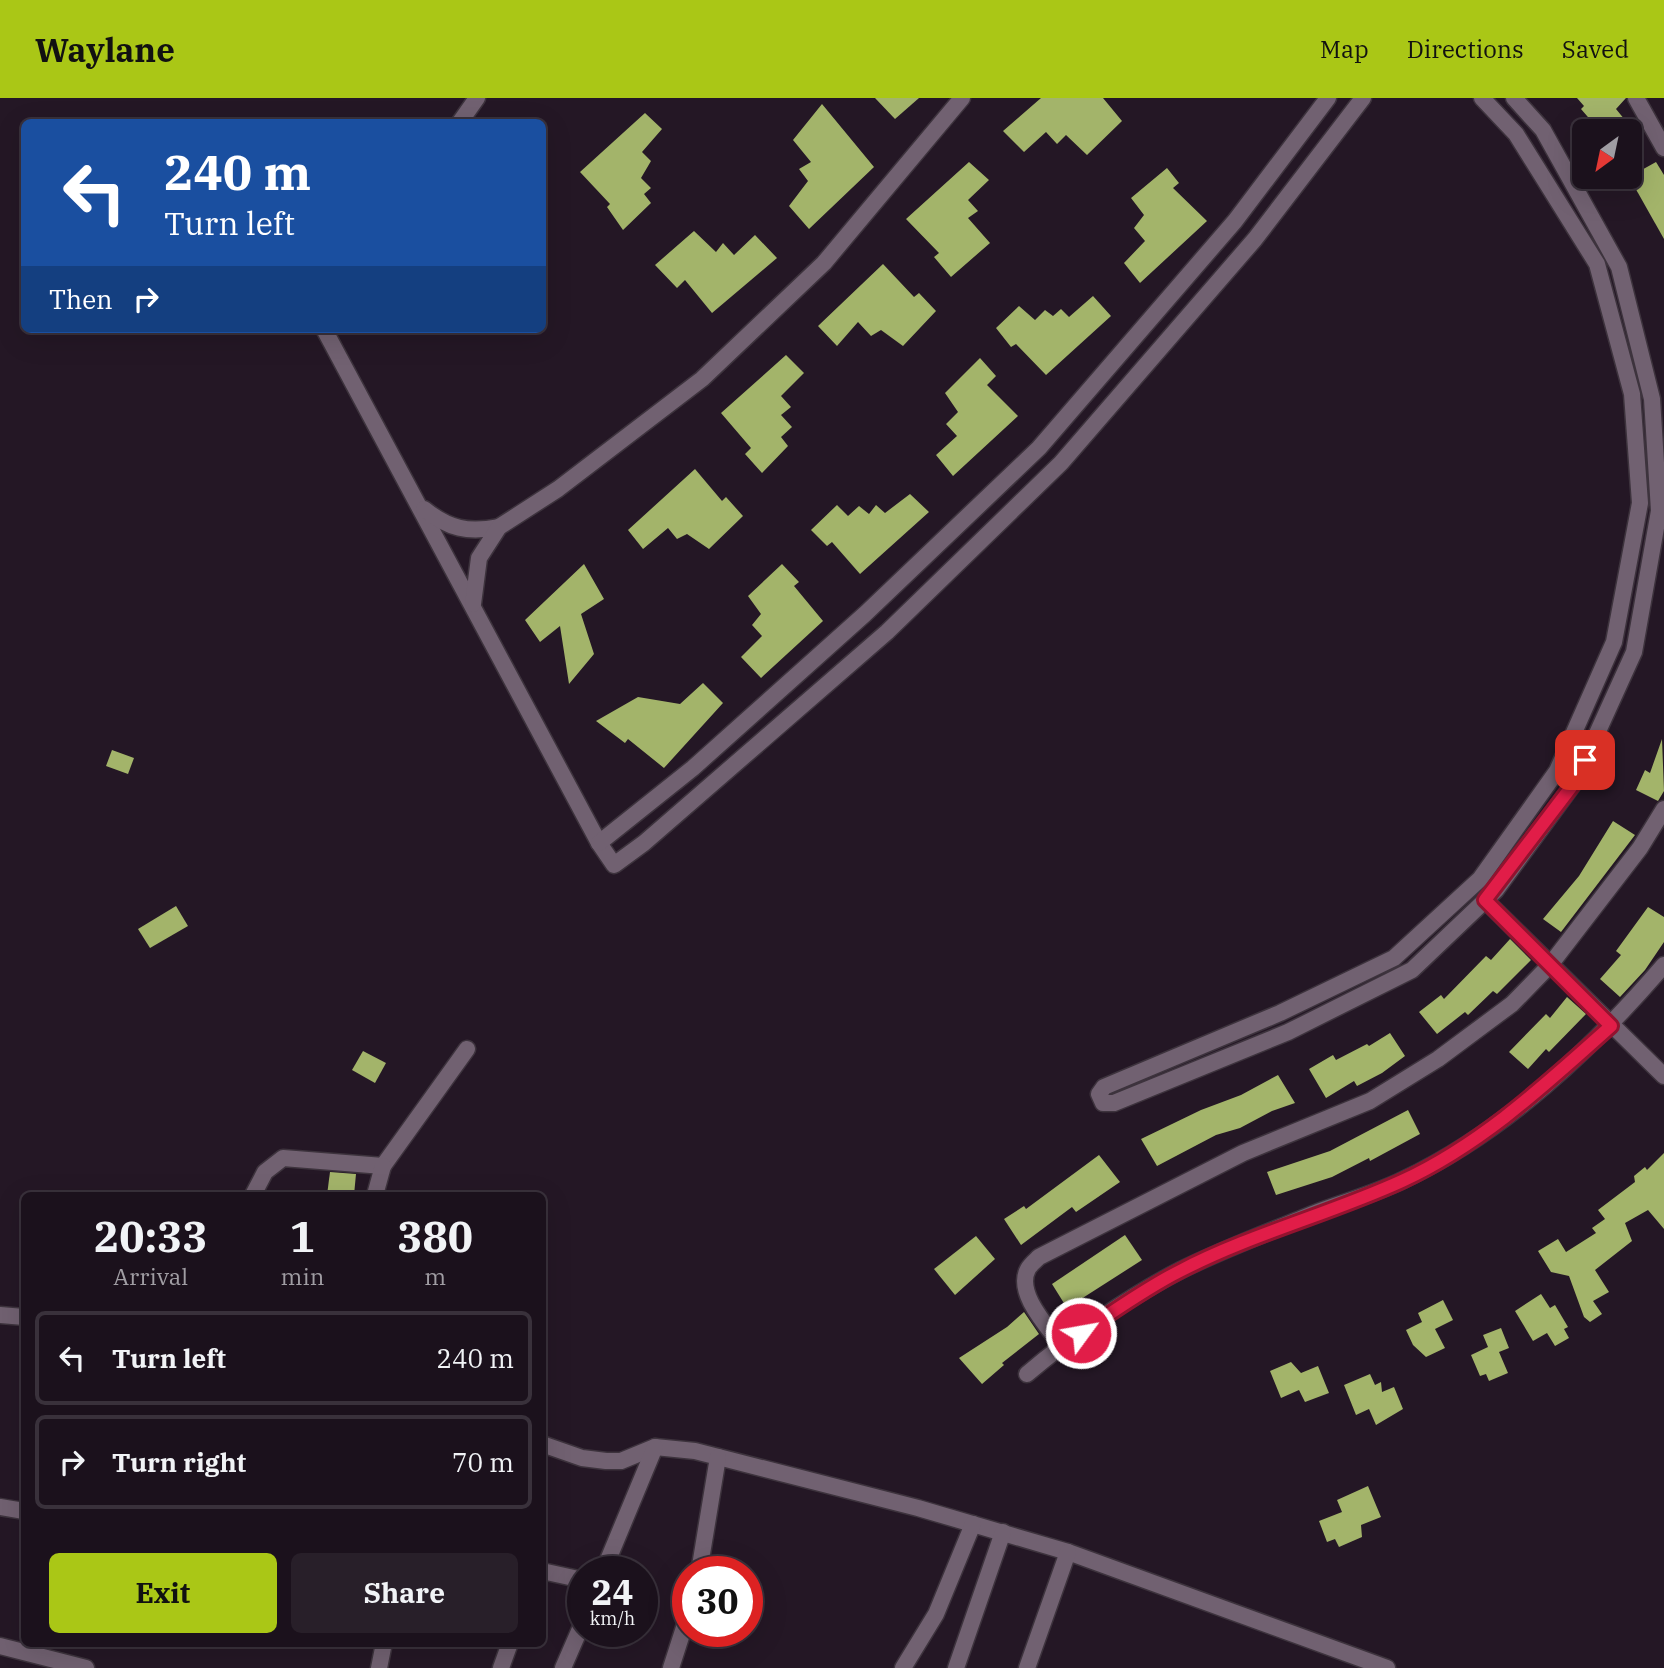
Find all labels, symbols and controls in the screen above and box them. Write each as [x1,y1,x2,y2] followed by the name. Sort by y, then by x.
[35,28,175,71] text: Waylane
[1320,33,1369,65] text: Map
[1407,33,1524,65] text: Directions
[1562,33,1629,65] text: Saved
[1572,119,1642,189] north arrow
[1572,119,1642,189] map controls
[164,140,311,203] text: 240 m
[49,147,140,238] icon: left
[164,202,295,244] text: Turn left
[127,280,165,318] icon: right
[49,282,113,316] text: Then
[1555,730,1615,790] pin
[1566,741,1604,779] icon: arrive
[94,1209,208,1264] text: 20:33
[290,1209,315,1264] text: 1
[397,1209,473,1264] text: 380
[113,1261,188,1291] text: Arrival
[281,1261,324,1291] text: min
[424,1261,446,1291] text: m
[1044,1296,1118,1370] position arrow
[53,1339,91,1377] icon: left
[112,1341,226,1375] text: Turn left
[436,1341,514,1375] text: 240 m
[53,1443,91,1481] icon: right
[112,1445,246,1479] text: Turn right
[452,1445,514,1479] text: 70 m
[49,1553,277,1633] button: Exit
[291,1553,518,1633] button: Share
[672,1556,763,1647] speed limit sign: 30
[591,1569,634,1615] text: 24
[590,1607,635,1630] text: km/h

